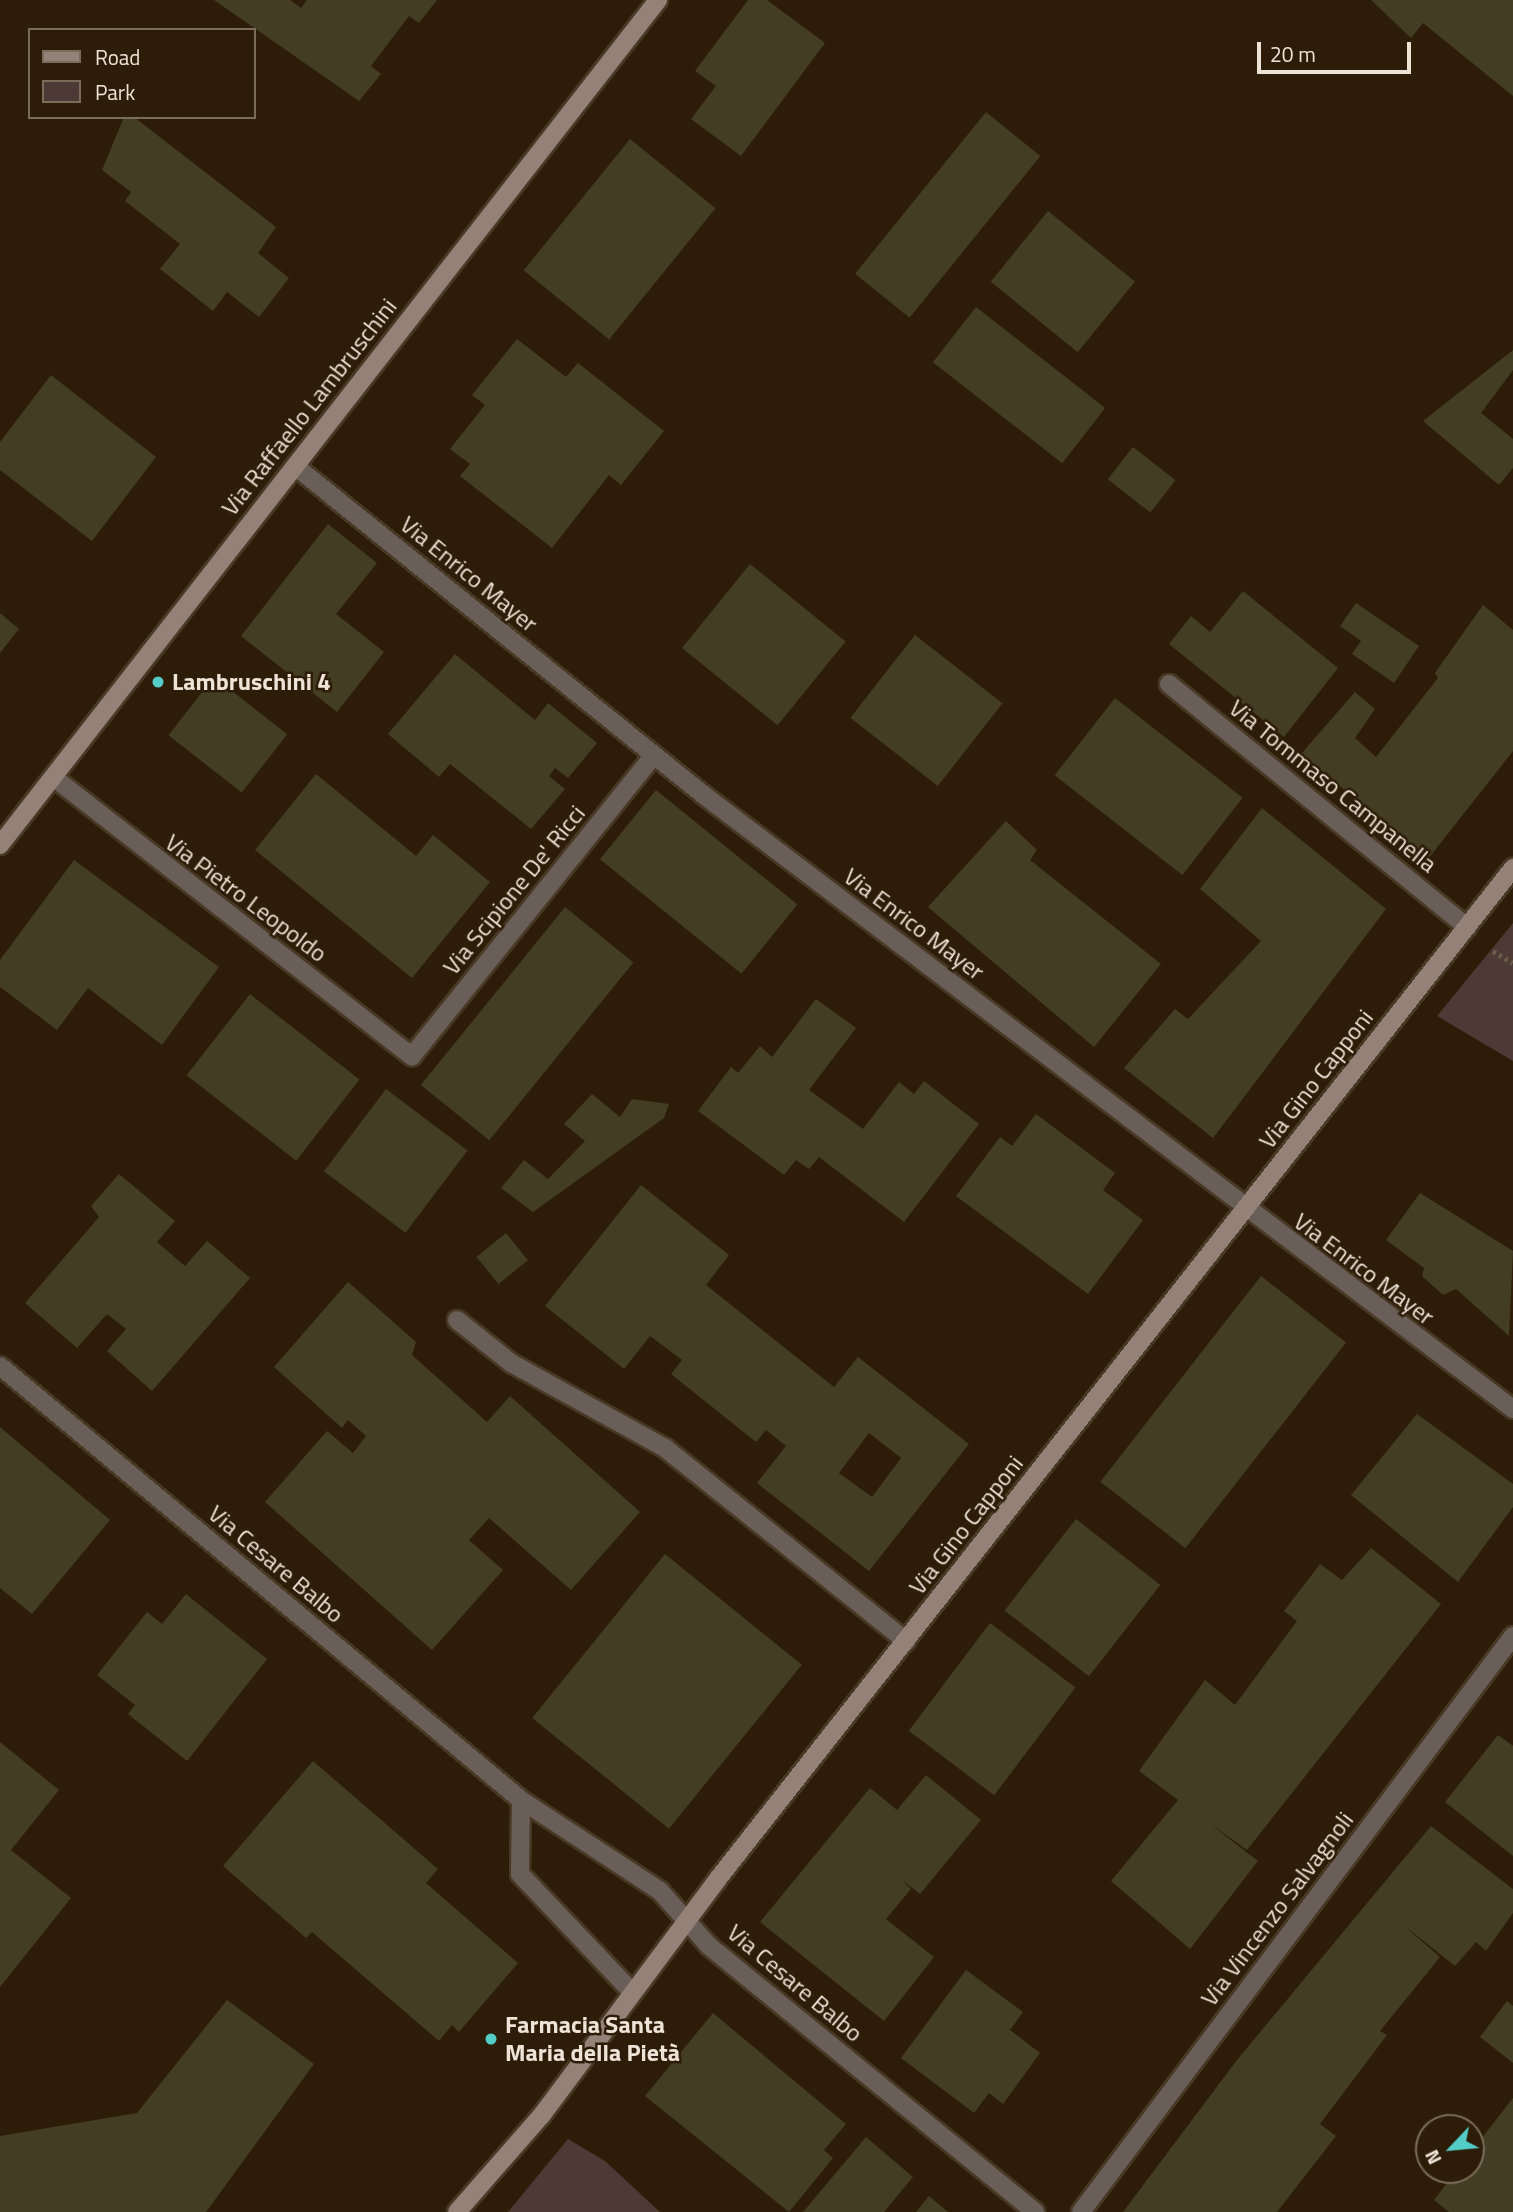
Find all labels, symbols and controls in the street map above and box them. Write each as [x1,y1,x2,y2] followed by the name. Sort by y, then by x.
[28,28,256,119] legend
[1261,28,1415,72] scale bar
[1270,38,1316,70] text: 20 m
[95,41,140,73] text: Road
[95,76,135,108] text: Park
[215,293,403,521] street label: Via Raffaello Lambruschini
[395,510,543,638] street label: Via Enrico Mayer
[172,668,331,696] place label: Lambruschini 4
[150,674,166,690] marker: Lambruschini 4
[1223,693,1443,879] street label: Via Tommaso Campanella
[437,799,591,981] street label: Via Scipione De' Ricci
[160,828,332,968] street label: Via Pietro Leopoldo
[838,862,990,986] street label: Via Enrico Mayer
[1253,1004,1379,1154] street label: Via Gino Capponi
[1288,1207,1440,1331] street label: Via Enrico Mayer
[903,1450,1029,1600] street label: Via Gino Capponi
[202,1499,350,1629] street label: Via Cesare Balbo
[1195,1806,1359,2012] street label: Via Vincenzo Salvagnoli
[721,1918,869,2048] street label: Via Cesare Balbo
[505,2011,680,2067] place label: Farmacia Santa Maria della Pietà
[483,2031,499,2047] marker: Farmacia Santa Maria della Pietà
[1415,2114,1485,2184] north arrow
[1417,2145,1448,2170] text: N

